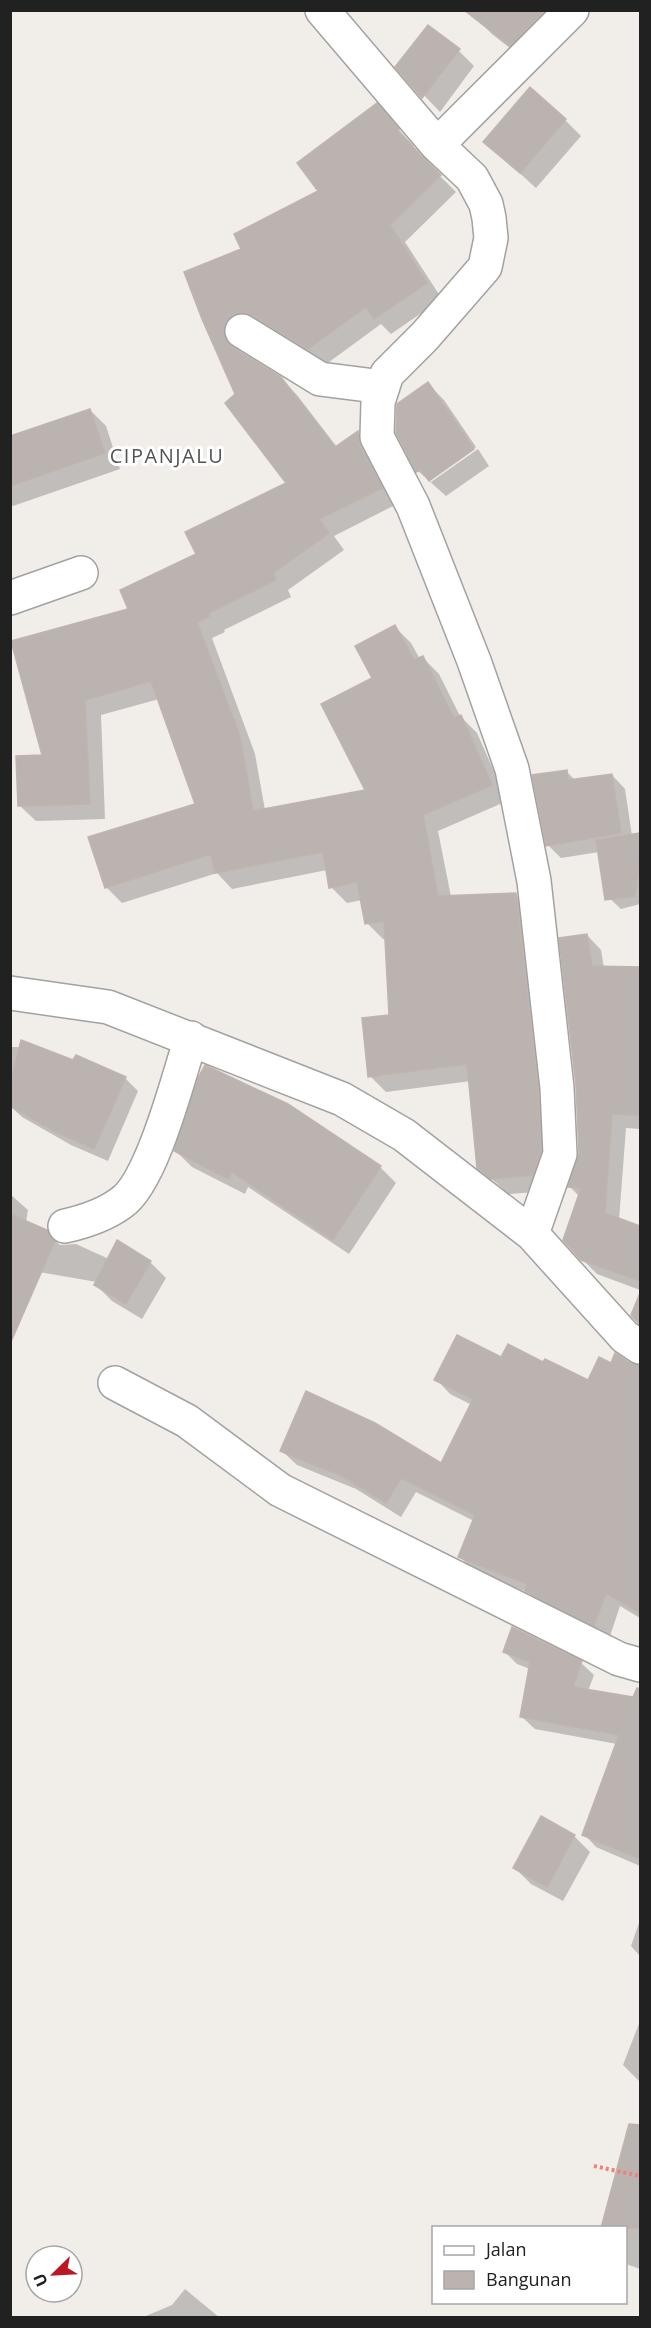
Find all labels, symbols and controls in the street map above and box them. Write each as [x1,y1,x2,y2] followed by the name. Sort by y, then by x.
[110,442,224,469] district label: CIPANJALU
[432,2226,627,2304] legend
[484,2237,526,2261] text: Jalan
[24,2244,84,2304] north arrow
[486,2267,572,2291] text: Bangunan
[28,2270,53,2290] text: U

